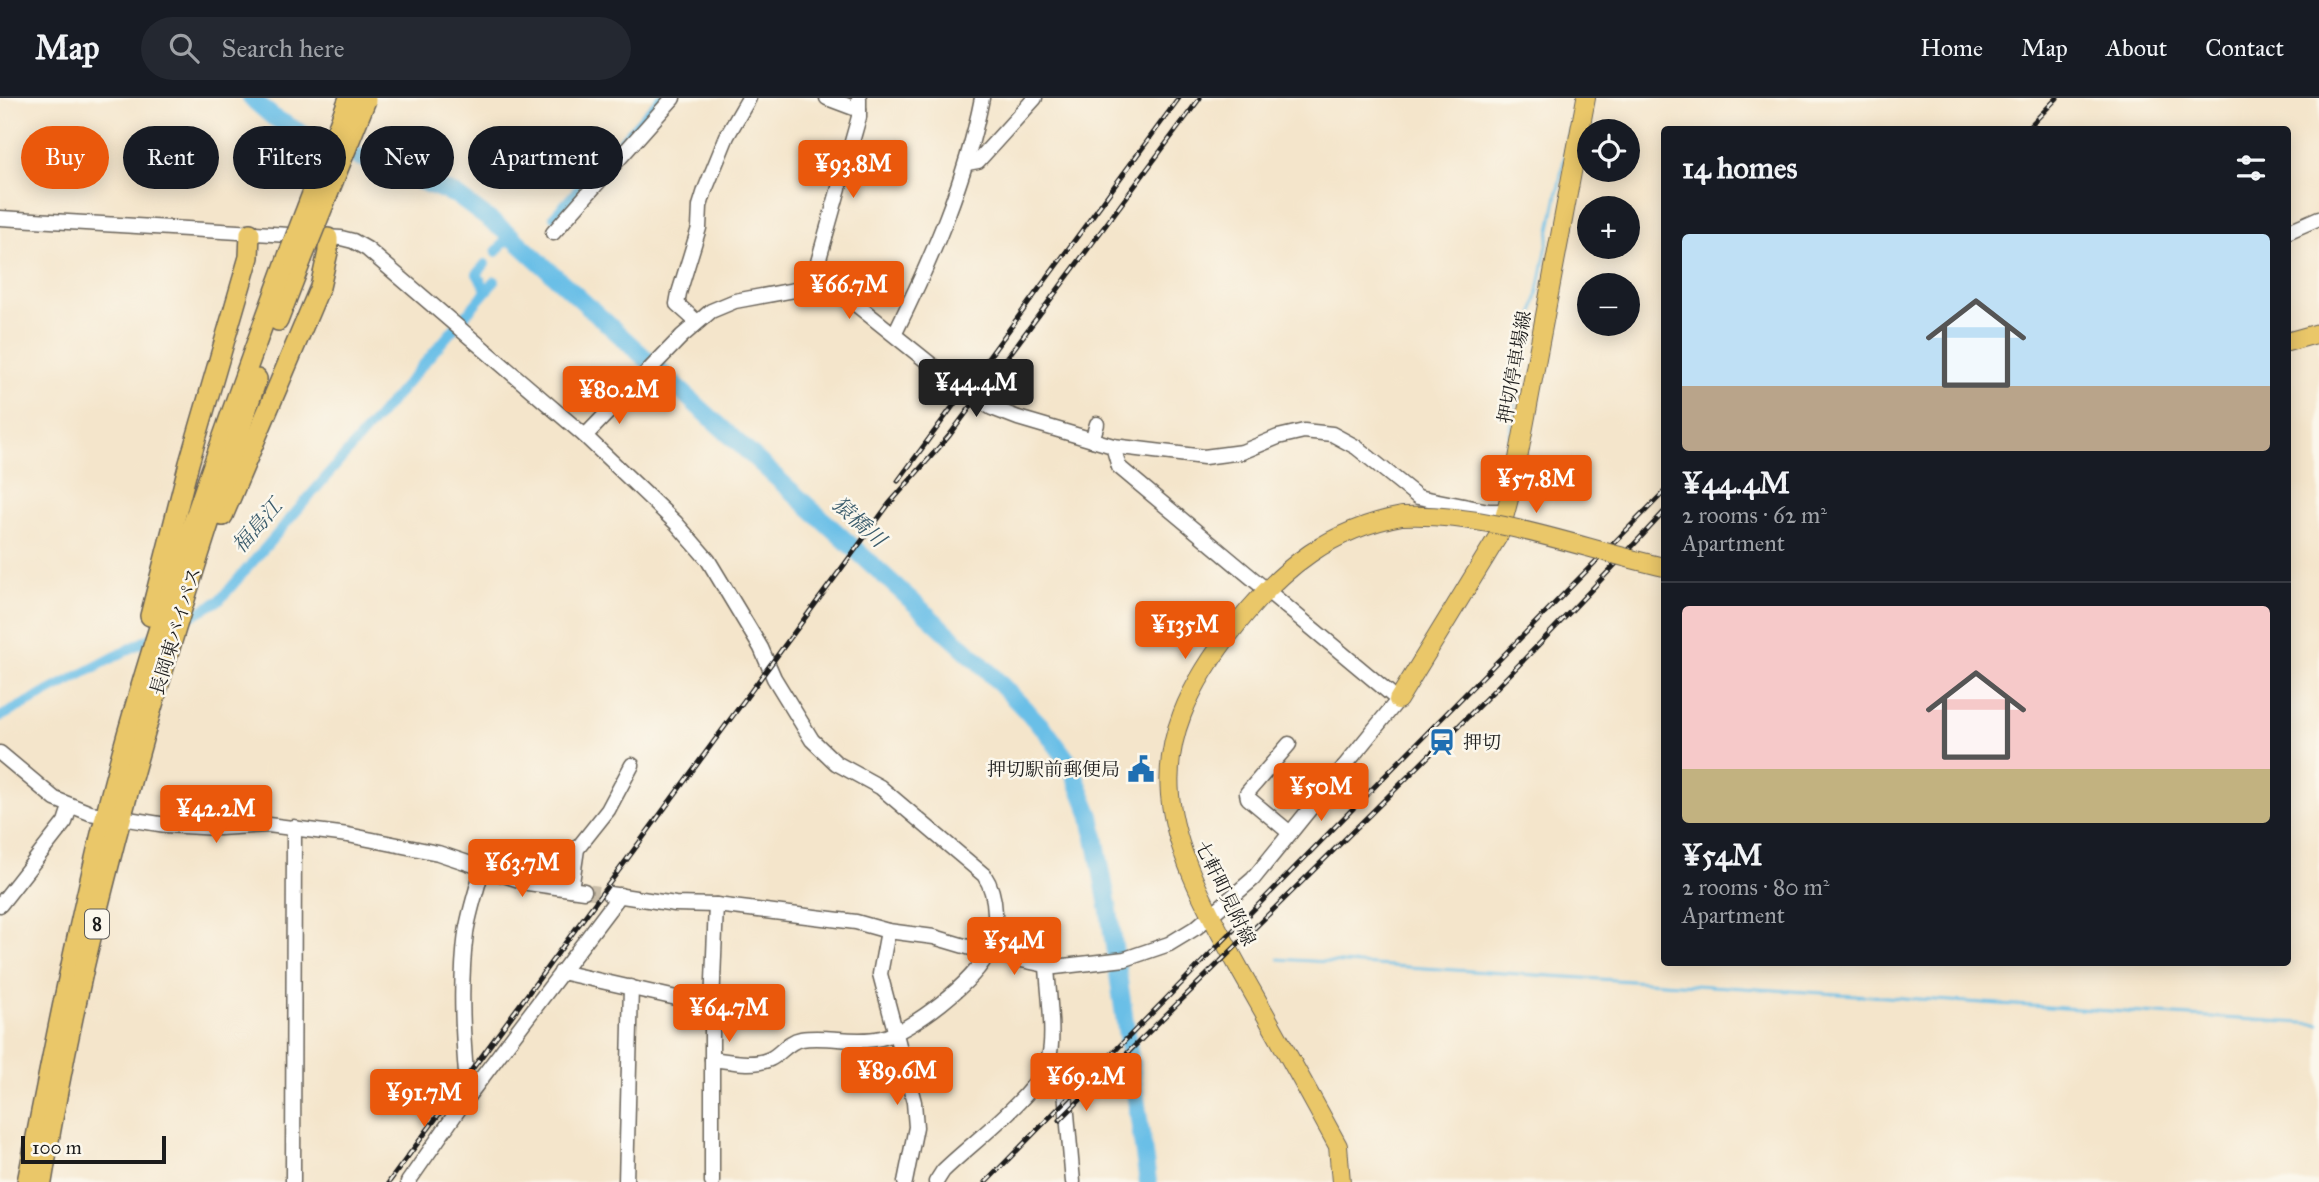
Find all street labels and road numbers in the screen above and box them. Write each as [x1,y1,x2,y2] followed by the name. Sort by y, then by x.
[1493,309,1536,425] street label: 押切停車場線
[145,564,206,698] street label: 長岡東バイパス
[1190,837,1261,949] street label: 七軒町見附線
[85,910,109,938] road number: 8

